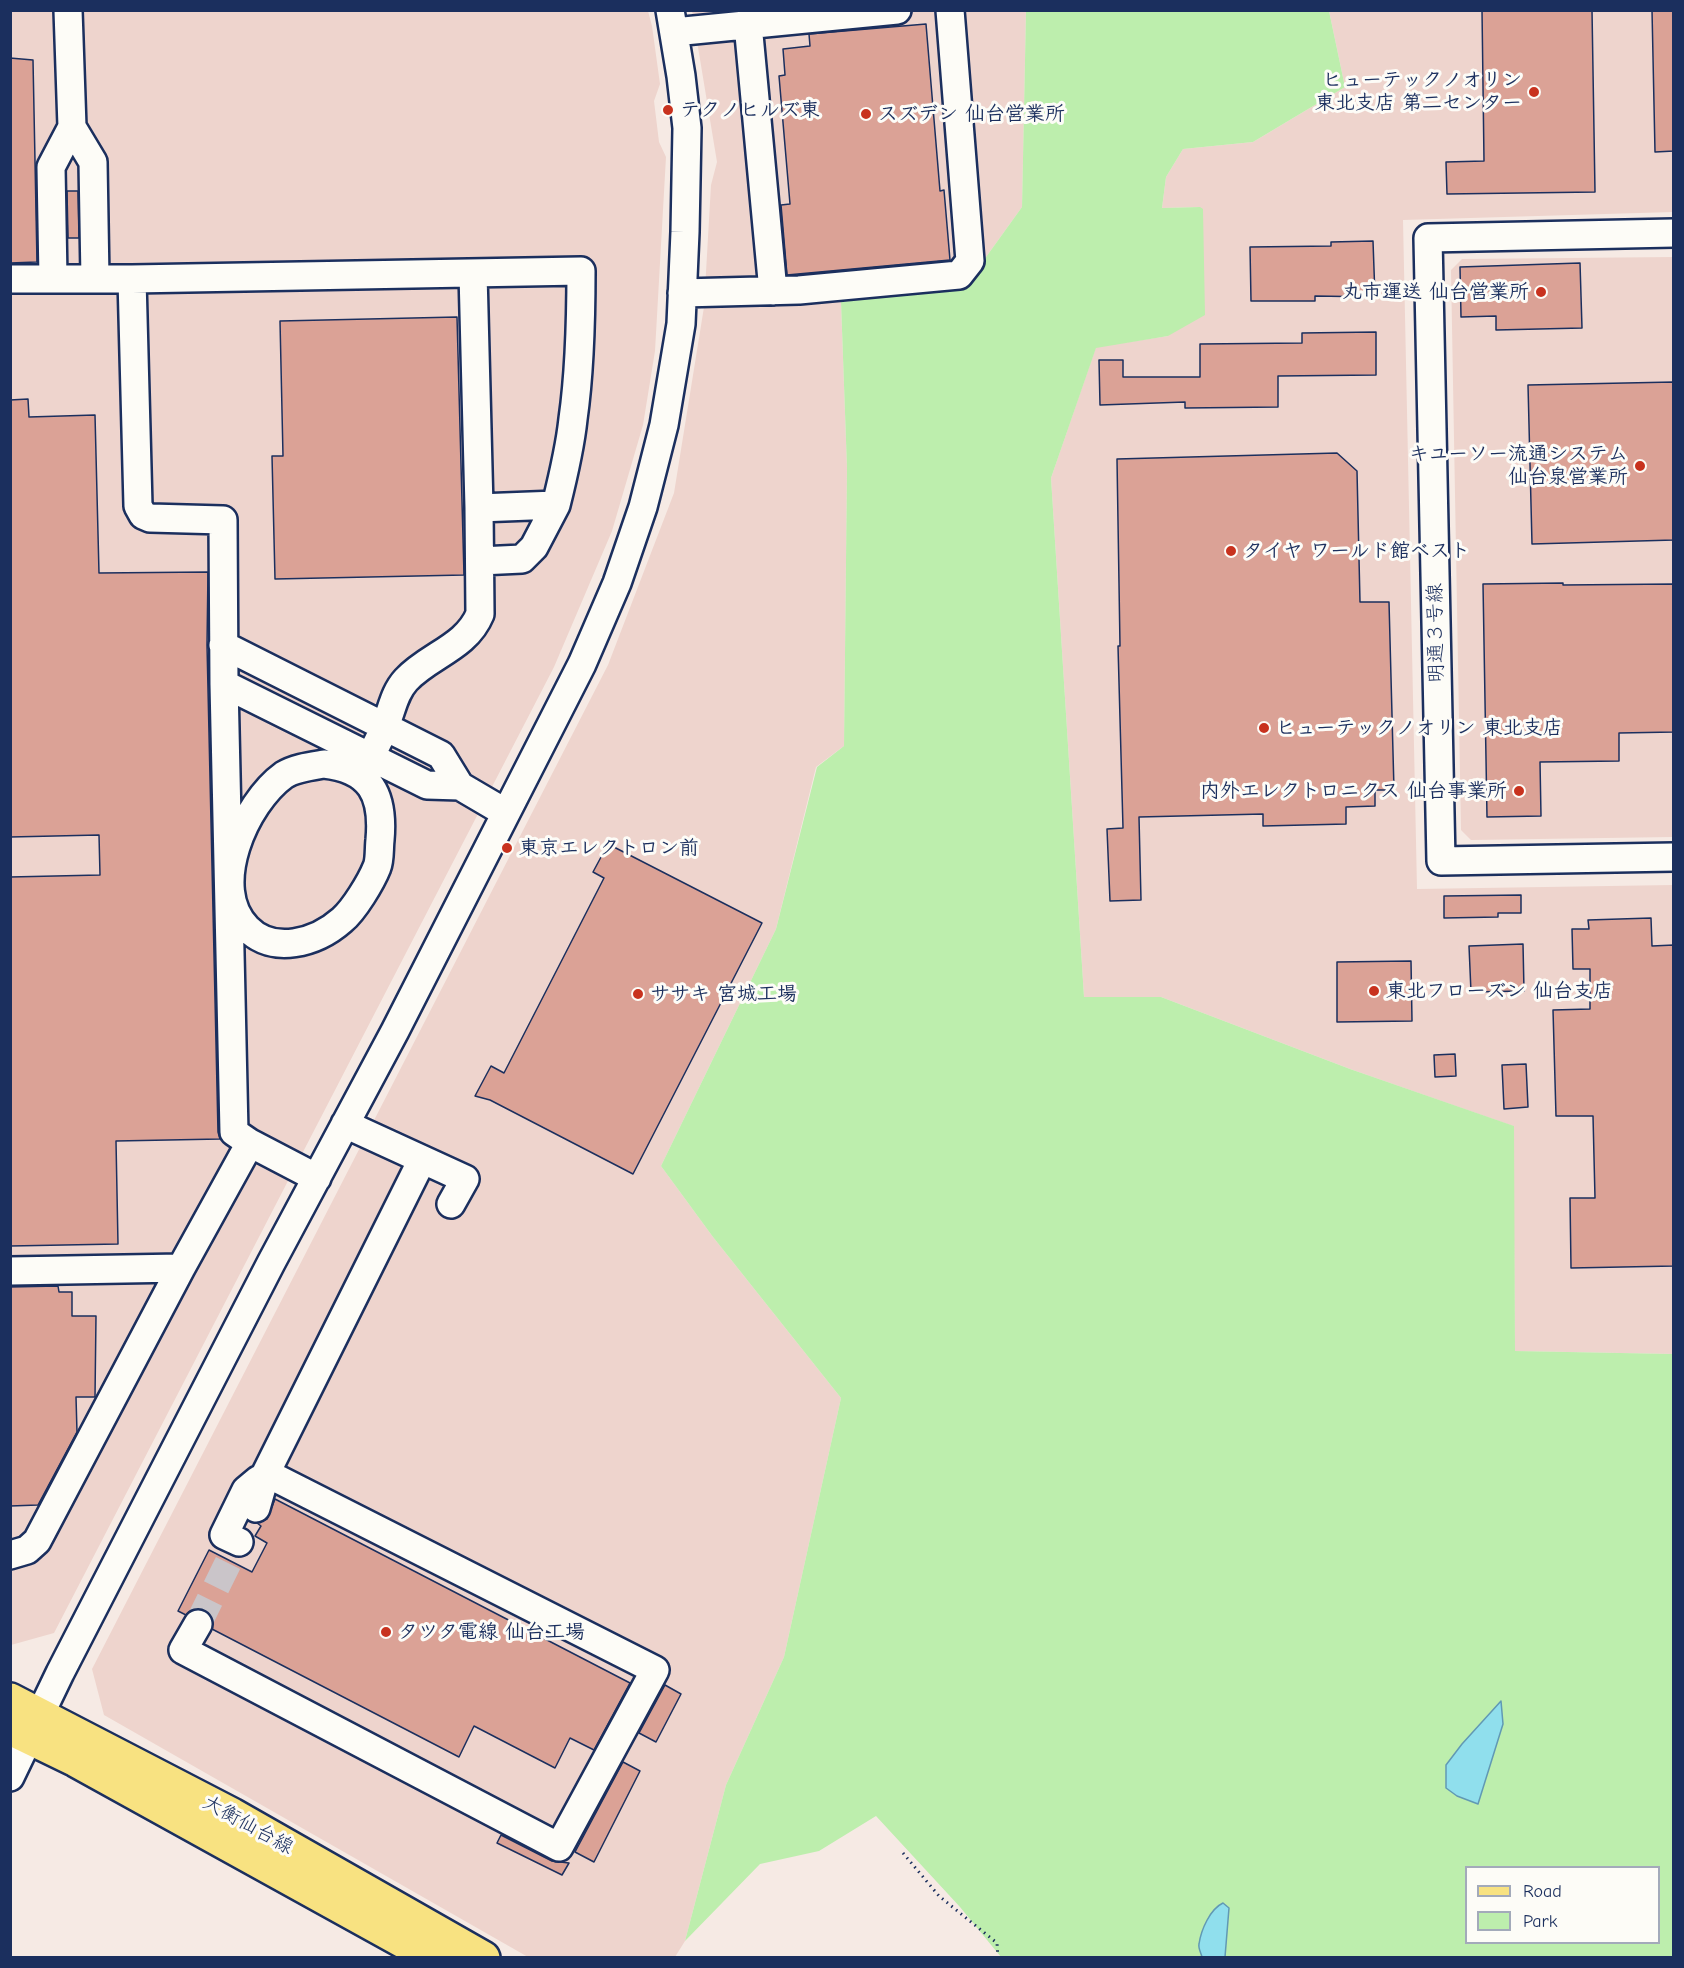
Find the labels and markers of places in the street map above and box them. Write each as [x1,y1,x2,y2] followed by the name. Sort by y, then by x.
[1315,68,1522,115] place label: ヒューテックノオリン 東北支店 第二センター
[1527,85,1541,99] marker: ヒューテックノオリン 東北支店 第二センター
[680,98,820,122] place label: テクノヒルズ東
[878,102,1065,126] place label: スズデン 仙台営業所
[661,103,675,117] marker: テクノヒルズ東
[859,107,873,121] marker: スズデン 仙台営業所
[1342,280,1529,304] place label: 丸市運送 仙台営業所
[1534,285,1548,299] marker: 丸市運送 仙台営業所
[1409,442,1628,489] place label: キユーソー流通システム 仙台泉営業所
[1633,459,1647,473] marker: キユーソー流通システム 仙台泉営業所
[1243,539,1470,563] place label: タイヤ ワールド館ベスト
[1224,544,1238,558] marker: タイヤ ワールド館ベスト
[1276,716,1563,740] place label: ヒューテックノオリン 東北支店
[1257,721,1271,735] marker: ヒューテックノオリン 東北支店
[1200,779,1507,803] place label: 内外エレクトロニクス 仙台事業所
[1512,784,1526,798] marker: 内外エレクトロニクス 仙台事業所
[519,836,699,860] place label: 東京エレクトロン前
[500,841,514,855] marker: 東京エレクトロン前
[1386,979,1613,1003] place label: 東北フローズン 仙台支店
[650,982,797,1006] place label: ササキ 宮城工場
[1367,984,1381,998] marker: 東北フローズン 仙台支店
[631,987,645,1001] marker: ササキ 宮城工場
[398,1620,585,1644] place label: タツタ電線 仙台工場
[379,1625,393,1639] marker: タツタ電線 仙台工場

